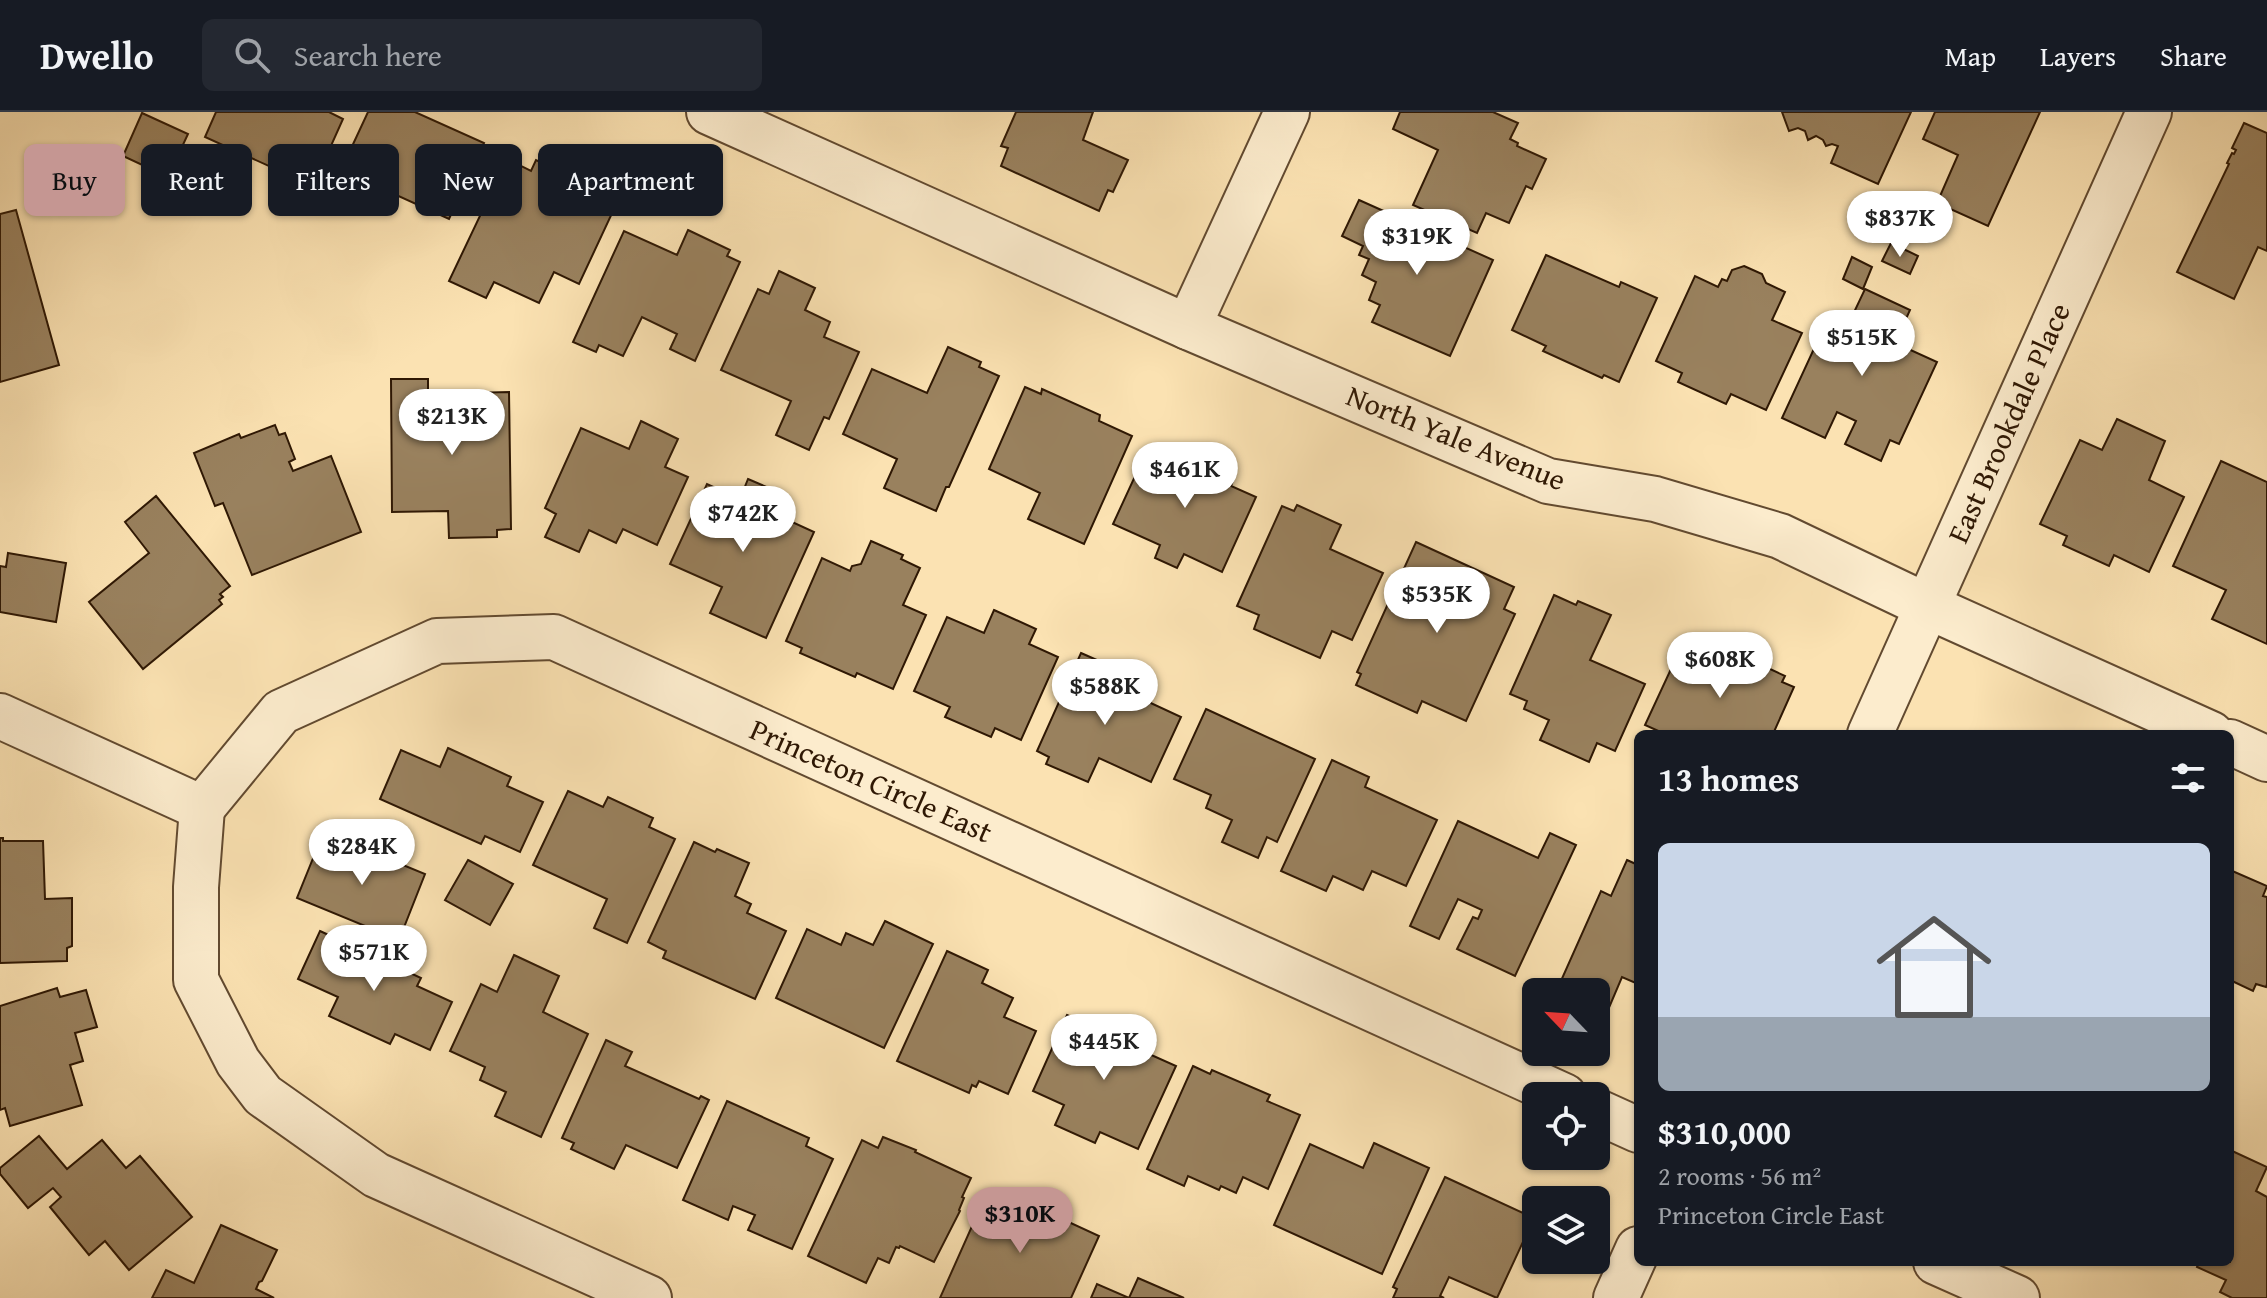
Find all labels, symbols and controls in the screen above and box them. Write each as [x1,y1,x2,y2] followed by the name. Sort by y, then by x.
[202,19,762,91] search box
[40,27,154,83] text: Dwello
[230,33,274,77] icon: search
[294,33,442,77] text: Search here
[1945,35,1996,76] text: Map
[2040,35,2116,76] text: Layers
[2160,35,2227,76] text: Share
[24,144,125,216] chip: Buy
[141,144,252,216] chip: Rent
[268,144,399,216] chip: Filters
[415,144,522,216] chip: New
[538,144,723,216] chip: Apartment
[1844,191,1956,259] pin: $837K
[1865,197,1935,236] text: $837K
[1361,209,1473,277] pin: $319K
[1382,215,1452,254] text: $319K
[1935,296,2081,550] street label: East Brookdale Place
[1806,310,1918,378] pin: $515K
[1827,316,1897,355] text: $515K
[1340,373,1573,501] street label: North Yale Avenue
[396,389,508,457] pin: $213K
[417,395,487,434] text: $213K
[1129,442,1241,510] pin: $461K
[1150,448,1220,487] text: $461K
[687,486,799,554] pin: $742K
[708,492,778,531] text: $742K
[1381,567,1493,635] pin: $535K
[1402,573,1472,612] text: $535K
[1664,632,1776,700] pin: $608K
[1685,638,1755,677] text: $608K
[1049,659,1161,727] pin: $588K
[1070,665,1140,704] text: $588K
[743,707,1000,853] street label: Princeton Circle East
[1658,754,1799,803] text: 13 homes
[2166,756,2210,800] icon: filters
[306,819,418,887] pin: $284K
[327,825,397,864] text: $284K
[1862,895,2006,1039] icon: home
[318,925,430,993] pin: $571K
[339,931,409,970] text: $571K
[1522,978,1610,1066] north arrow
[1522,978,1610,1274] map controls
[1048,1014,1160,1082] pin: $445K
[1069,1020,1139,1059] text: $445K
[1522,1082,1610,1170] button: locate
[1658,1107,1791,1156] text: $310,000
[1658,1156,1821,1195] text: 2 rooms · 56 m²
[1522,1186,1610,1274] button: layers
[964,1187,1076,1255] pin: $310K
[985,1193,1055,1232] text: $310K
[1658,1195,1884,1234] text: Princeton Circle East

